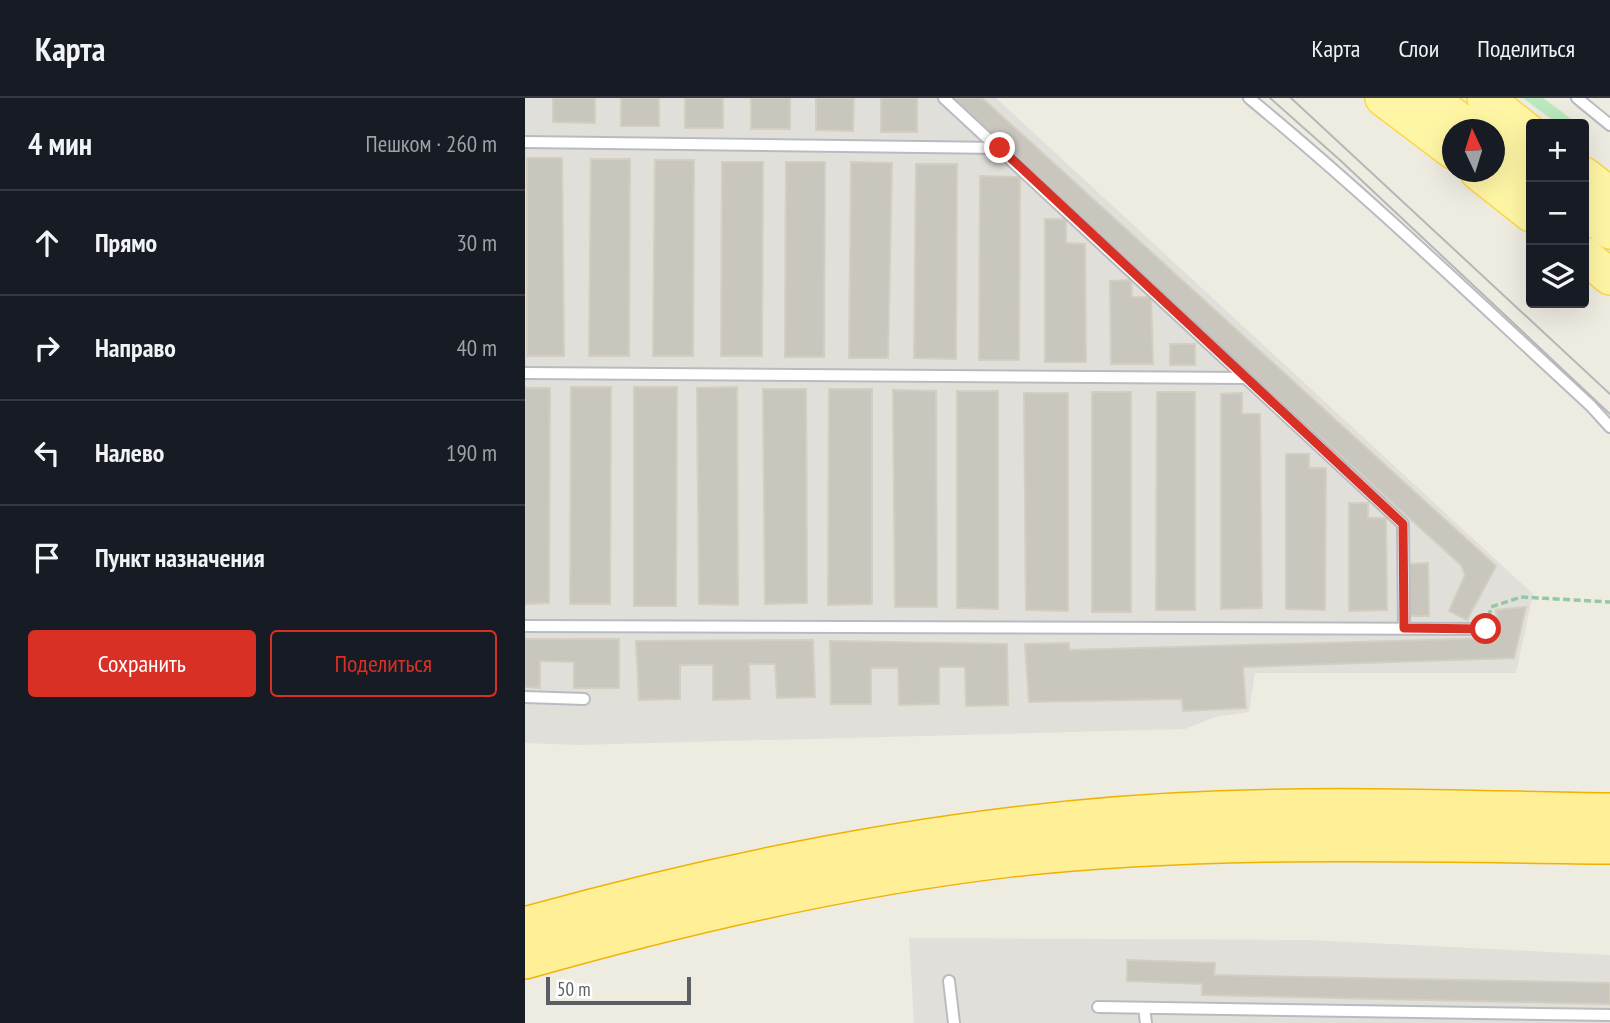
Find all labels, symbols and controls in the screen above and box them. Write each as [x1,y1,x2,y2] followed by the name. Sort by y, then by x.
[35,27,105,70] text: Карта
[1312,33,1360,64] text: Карта
[1398,33,1439,64] text: Слои
[1477,33,1575,64] text: Поделиться
[1442,119,1505,182] north arrow
[1526,119,1589,308] map controls
[1526,119,1589,182] button: +
[28,124,92,163] text: 4 мин
[366,129,497,158] text: Пешком · 260 m
[984,132,1015,163] route end
[1526,182,1589,245] button: −
[28,224,66,262] icon: ahead
[95,226,157,259] text: Прямо
[456,228,497,257] text: 30 m
[1526,245,1589,308] button: layers
[28,329,66,367] icon: right
[95,331,176,364] text: Направо
[456,333,497,362] text: 40 m
[28,434,66,472] icon: left
[95,436,164,469] text: Налево
[446,438,497,467] text: 190 m
[28,539,66,577] icon: arrive
[95,541,265,574] text: Пункт назначения
[1470,613,1501,644] route start
[28,630,256,697] button: Сохранить
[270,630,497,697] button: Поделиться
[546,974,691,1006] scale bar
[557,977,591,1001] text: 50 m

